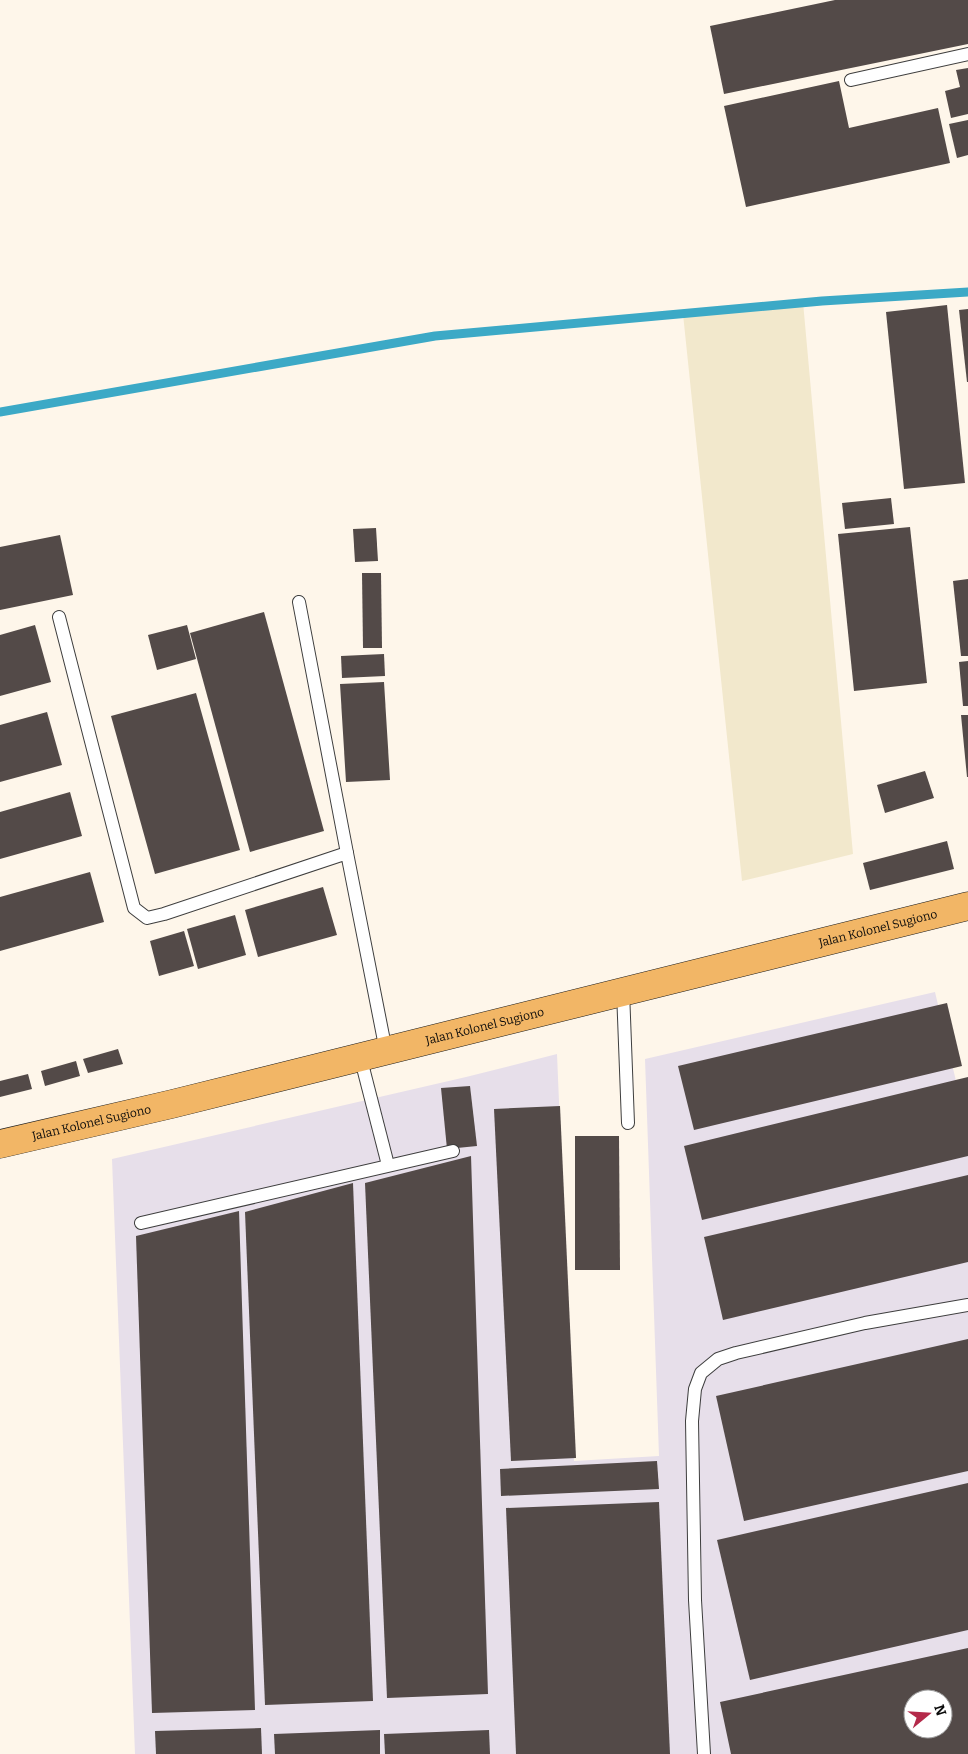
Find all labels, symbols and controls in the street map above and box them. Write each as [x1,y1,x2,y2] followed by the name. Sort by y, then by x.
[816,907,939,950] street label: Jalan Kolonel Sugiono
[423,1005,546,1048] street label: Jalan Kolonel Sugiono
[30,1102,152,1144] street label: Jalan Kolonel Sugiono
[903,1689,953,1739] north arrow
[930,1702,950,1718] text: N

